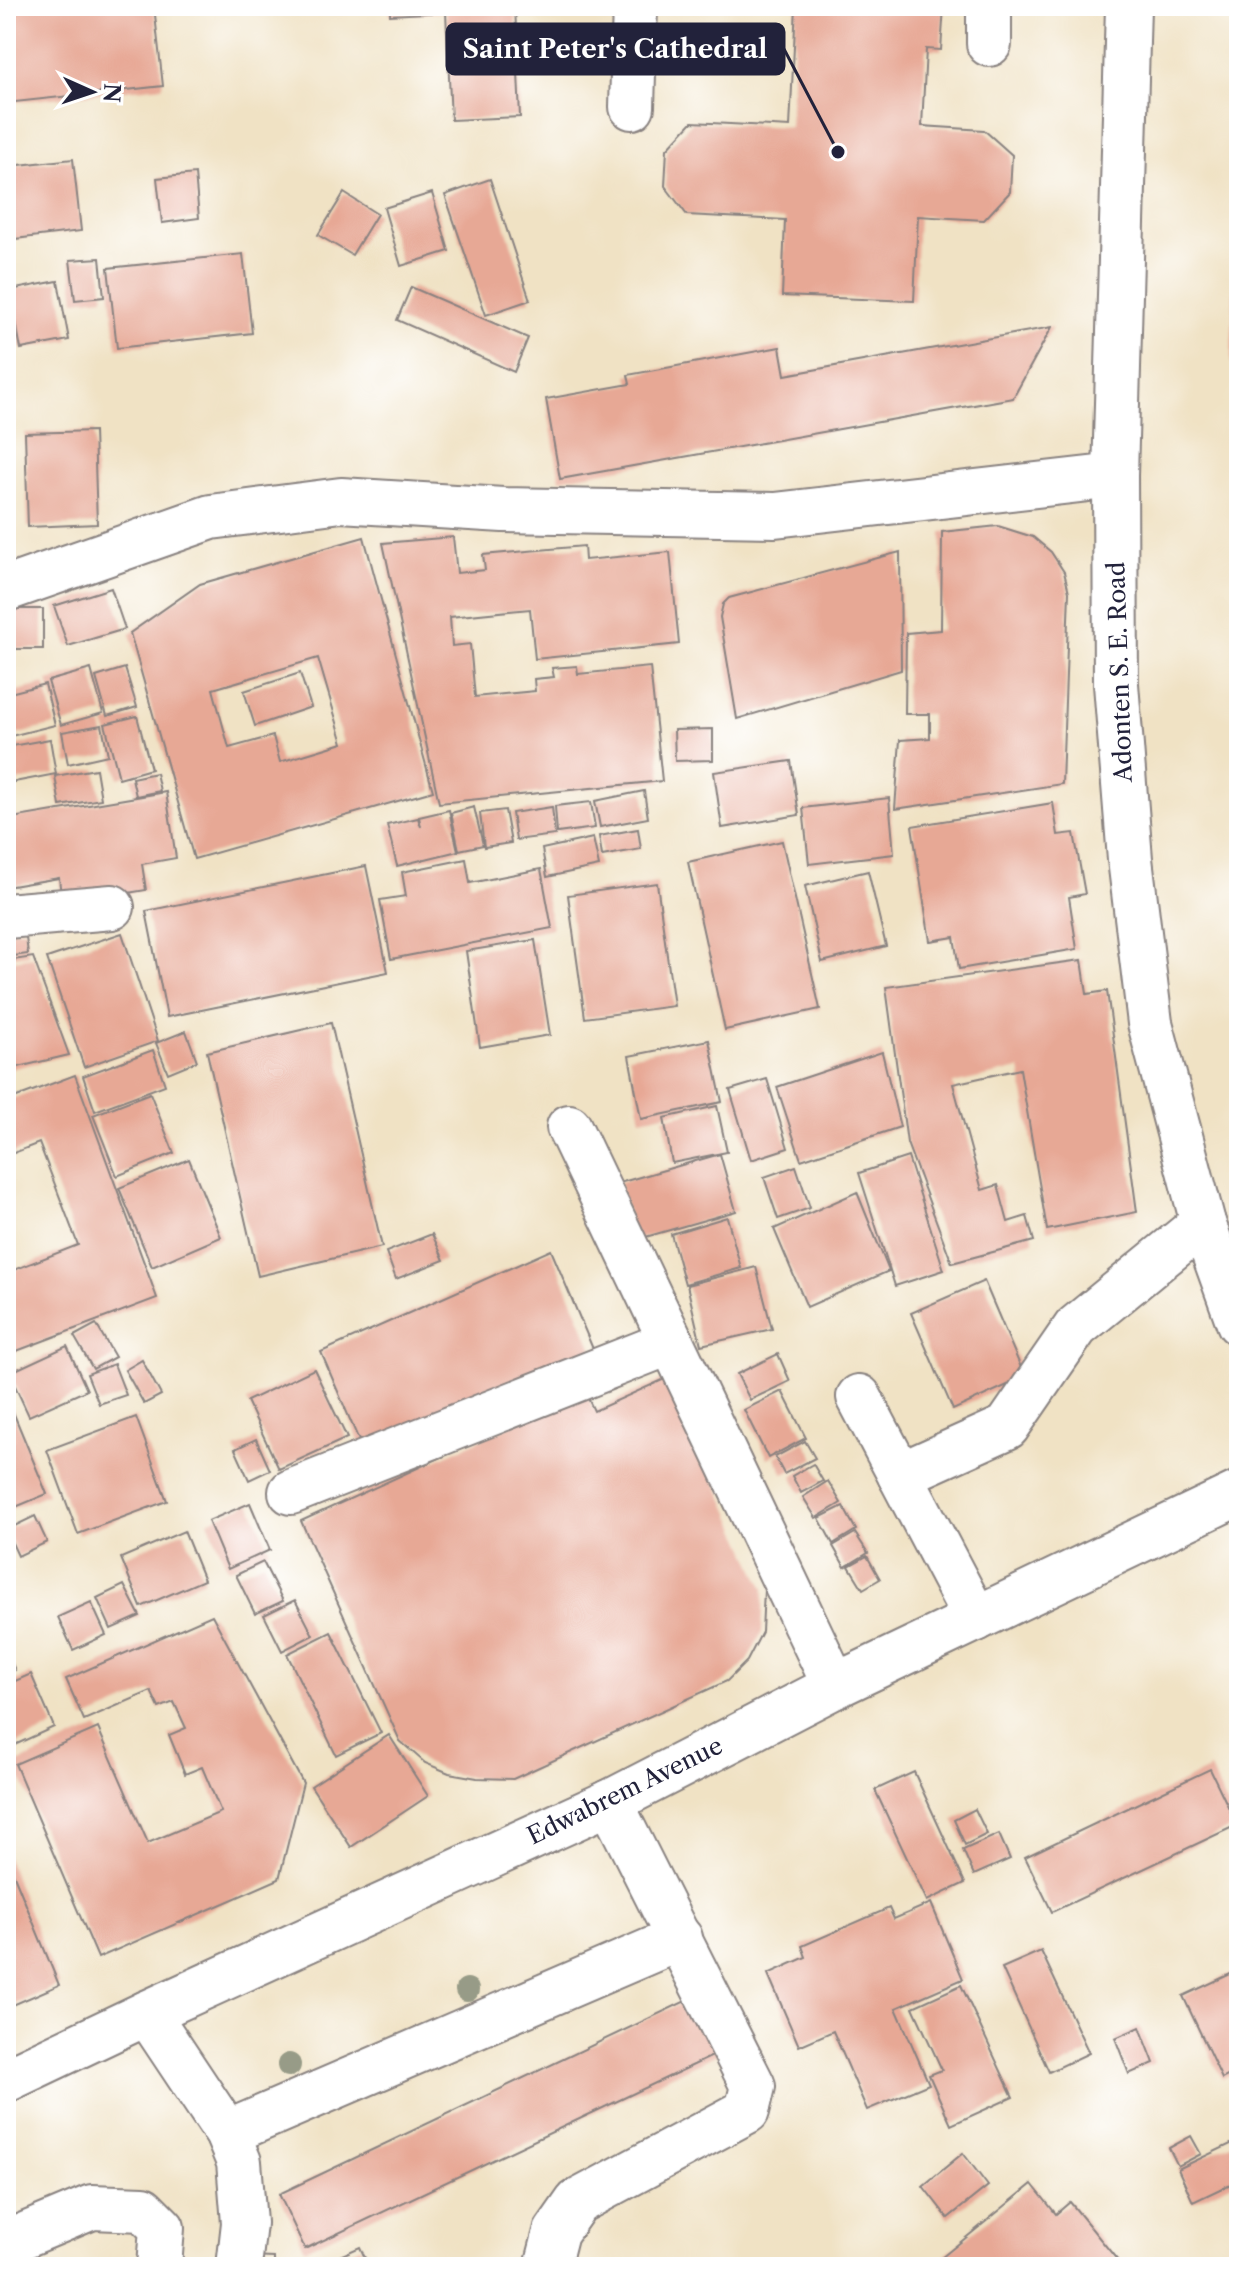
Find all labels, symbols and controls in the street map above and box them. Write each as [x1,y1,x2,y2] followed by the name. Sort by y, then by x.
[447,24,784,74] callout: Saint Peter's Cathedral
[463,33,767,65] text: Saint Peter's Cathedral
[52,52,132,132] north arrow
[97,83,125,103] text: N
[1101,561,1138,784] street label: Adonten S. E. Road
[522,1731,727,1850] street label: Edwabrem Avenue

